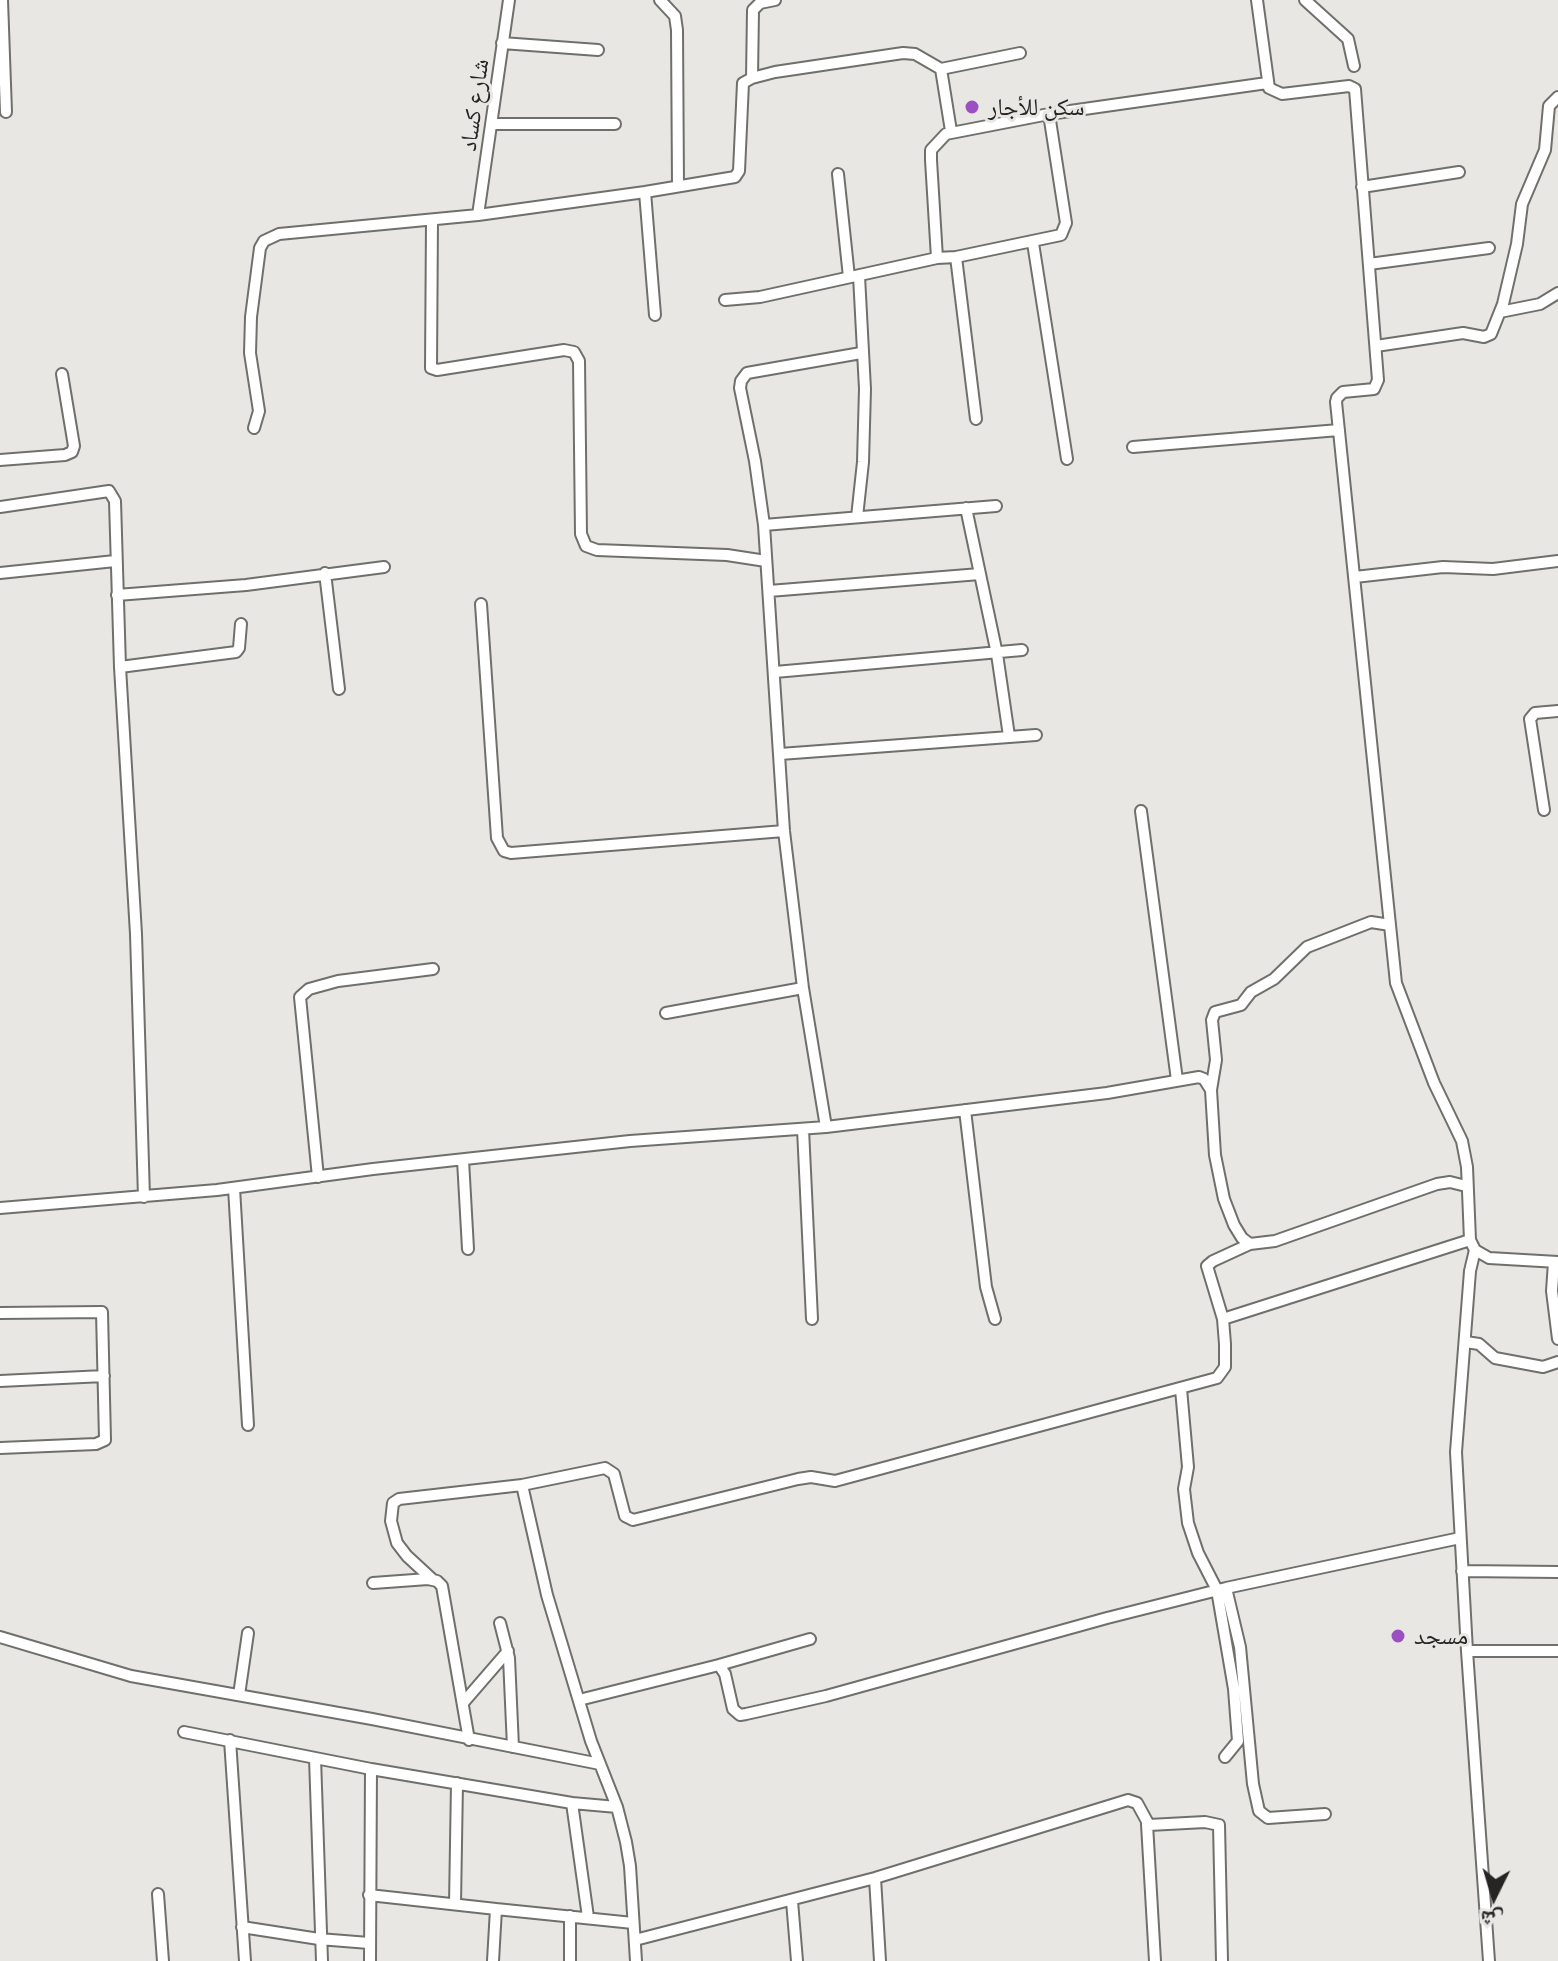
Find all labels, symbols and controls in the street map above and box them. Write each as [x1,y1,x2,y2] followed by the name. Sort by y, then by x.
[453,57,495,153] street label: شارع كساد
[988,93,1085,121] place label: سكن للأجار
[963,98,981,116] marker: سكن للأجار
[1414,1622,1468,1650] place label: مسجد
[1389,1627,1407,1645] marker: مسجد
[1454,1857,1534,1937] north arrow
[1479,1907,1505,1935] text: ش

